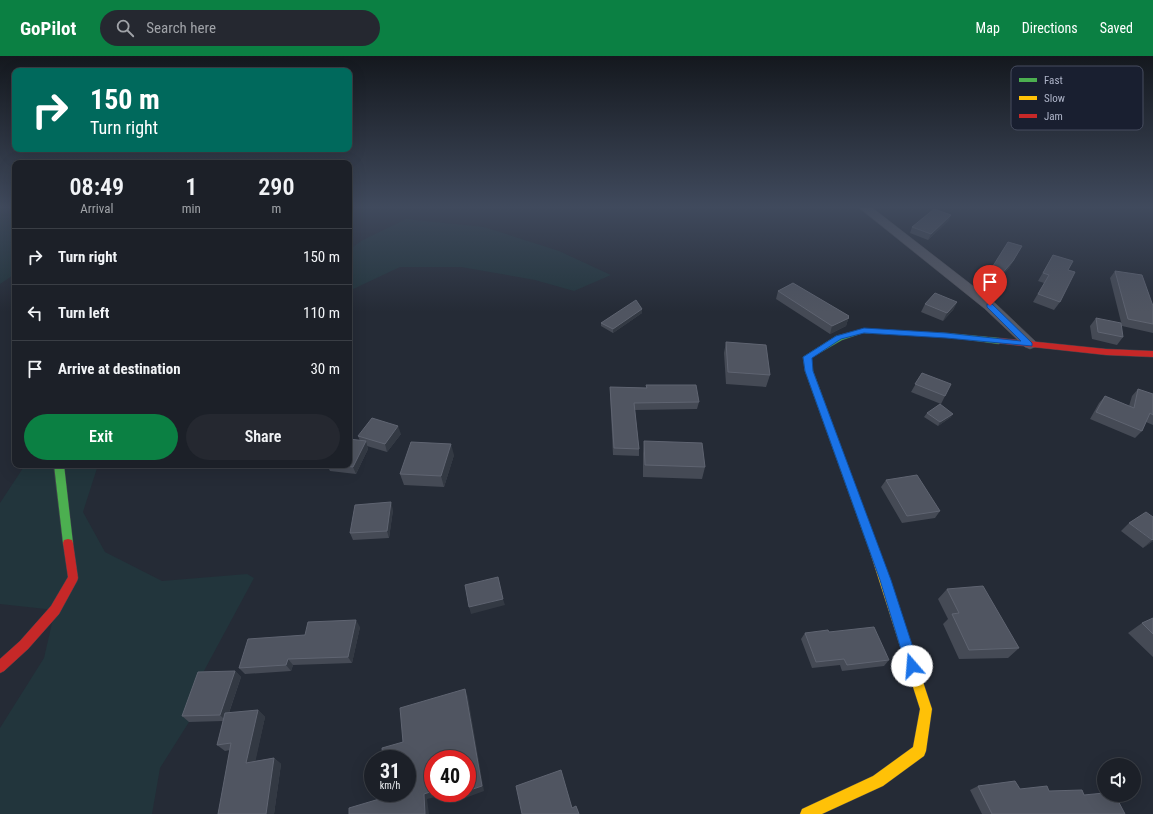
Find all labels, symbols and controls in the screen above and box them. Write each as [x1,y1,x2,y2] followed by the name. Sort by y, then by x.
[100,10,380,46] search box
[20,17,76,40] text: GoPilot
[114,17,136,39] icon: search
[146,19,216,37] text: Search here
[976,20,1000,36] text: Map
[1022,20,1078,36] text: Directions
[1100,20,1133,36] text: Saved
[1011,66,1143,130] legend
[1044,74,1063,87] text: Fast
[90,83,160,116] text: 150 m
[24,84,76,136] icon: right
[1044,92,1065,105] text: Slow
[1044,110,1063,123] text: Jam
[90,117,158,138] text: Turn right
[70,173,124,201] text: 08:49
[185,173,197,201] text: 1
[258,173,294,201] text: 290
[80,201,113,216] text: Arrival
[182,201,201,216] text: min
[271,201,281,216] text: m
[24,246,46,268] icon: right
[58,248,117,266] text: Turn right
[303,248,340,266] text: 150 m
[973,265,1007,306] pin
[979,271,1001,293] icon: arrive
[24,302,46,324] icon: left
[58,304,109,322] text: Turn left
[303,304,340,322] text: 110 m
[24,358,46,380] icon: arrive
[58,360,181,378] text: Arrive at destination
[310,360,340,378] text: 30 m
[24,414,178,460] button: Exit
[186,414,340,460] button: Share
[891,645,933,687] position arrow
[424,750,476,802] speed limit sign: 40
[1097,758,1141,802] map controls
[1097,758,1141,802] button: sound
[380,759,400,783] text: 31
[380,780,400,791] text: km/h

